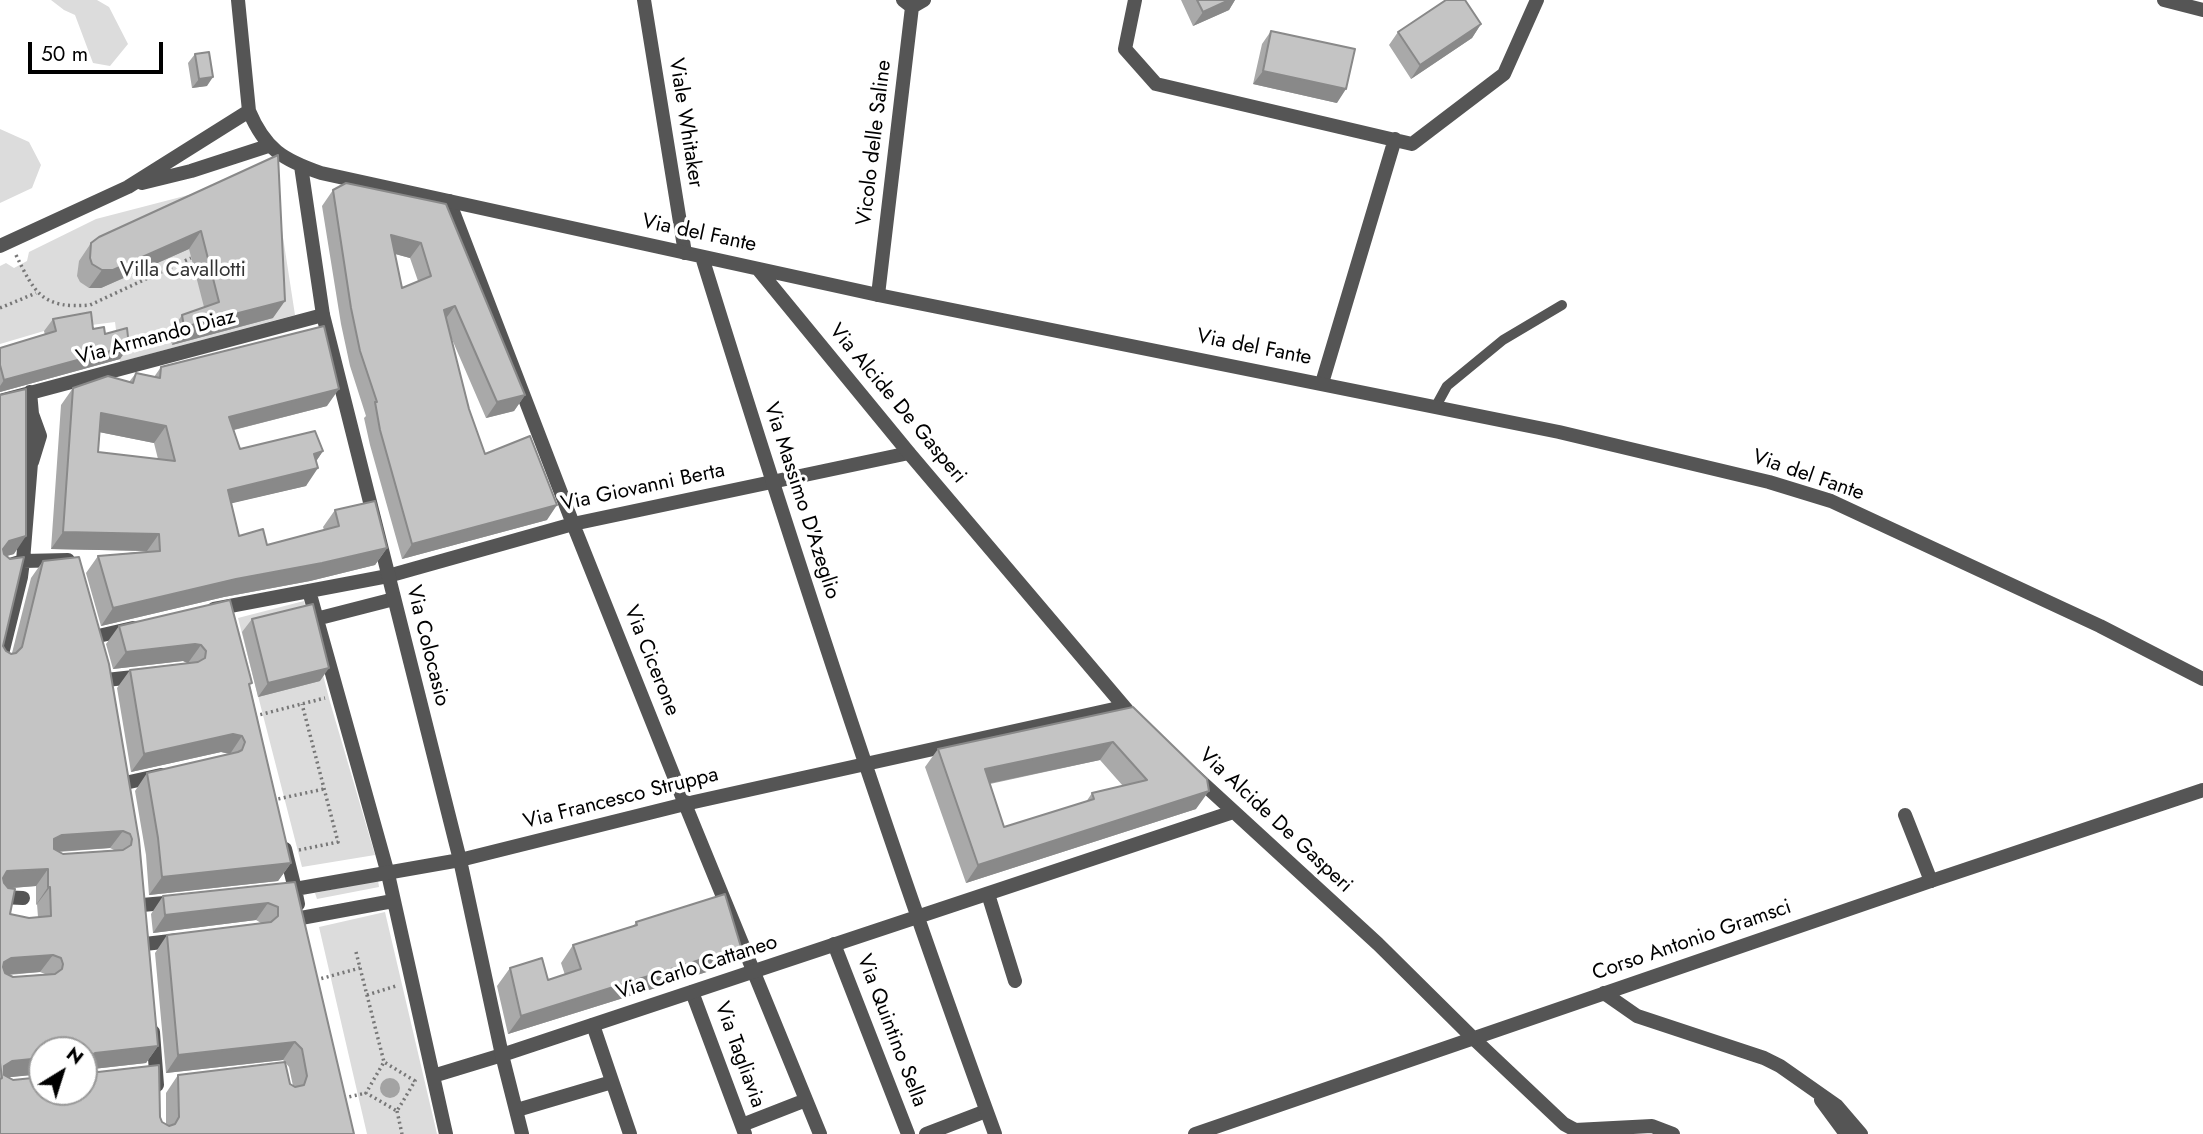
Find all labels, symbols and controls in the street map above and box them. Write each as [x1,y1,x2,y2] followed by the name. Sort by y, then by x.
[32,28,166,72] scale bar
[41,39,88,69] text: 50 m
[662,56,708,190] street label: Viale Whitaker
[852,59,898,227] street label: Vicolo delle Saline
[639,210,759,258] street label: Via del Fante
[120,258,246,284] park label: Villa Cavallotti
[74,305,238,371] street label: Via Armando Diaz
[823,319,971,489] street label: Via Alcide De Gasperi
[1194,325,1314,371] street label: Via del Fante
[757,399,845,603] street label: Via Massimo D'Azeglio
[1749,445,1867,507] street label: Via del Fante
[559,458,727,518] street label: Via Giovanni Berta
[400,583,454,709] street label: Via Colocasio
[617,602,685,720] street label: Via Cicerone
[1193,743,1357,899] street label: Via Alcide De Gasperi
[521,763,721,835] street label: Via Francesco Struppa
[1589,895,1795,987] street label: Corso Antonio Gramsci
[613,930,781,1006] street label: Via Carlo Cattaneo
[850,951,932,1111] street label: Via Quintino Sella
[708,999,770,1111] street label: Via Tagliavia
[28,1036,98,1106] north arrow
[61,1040,89,1071] text: N

